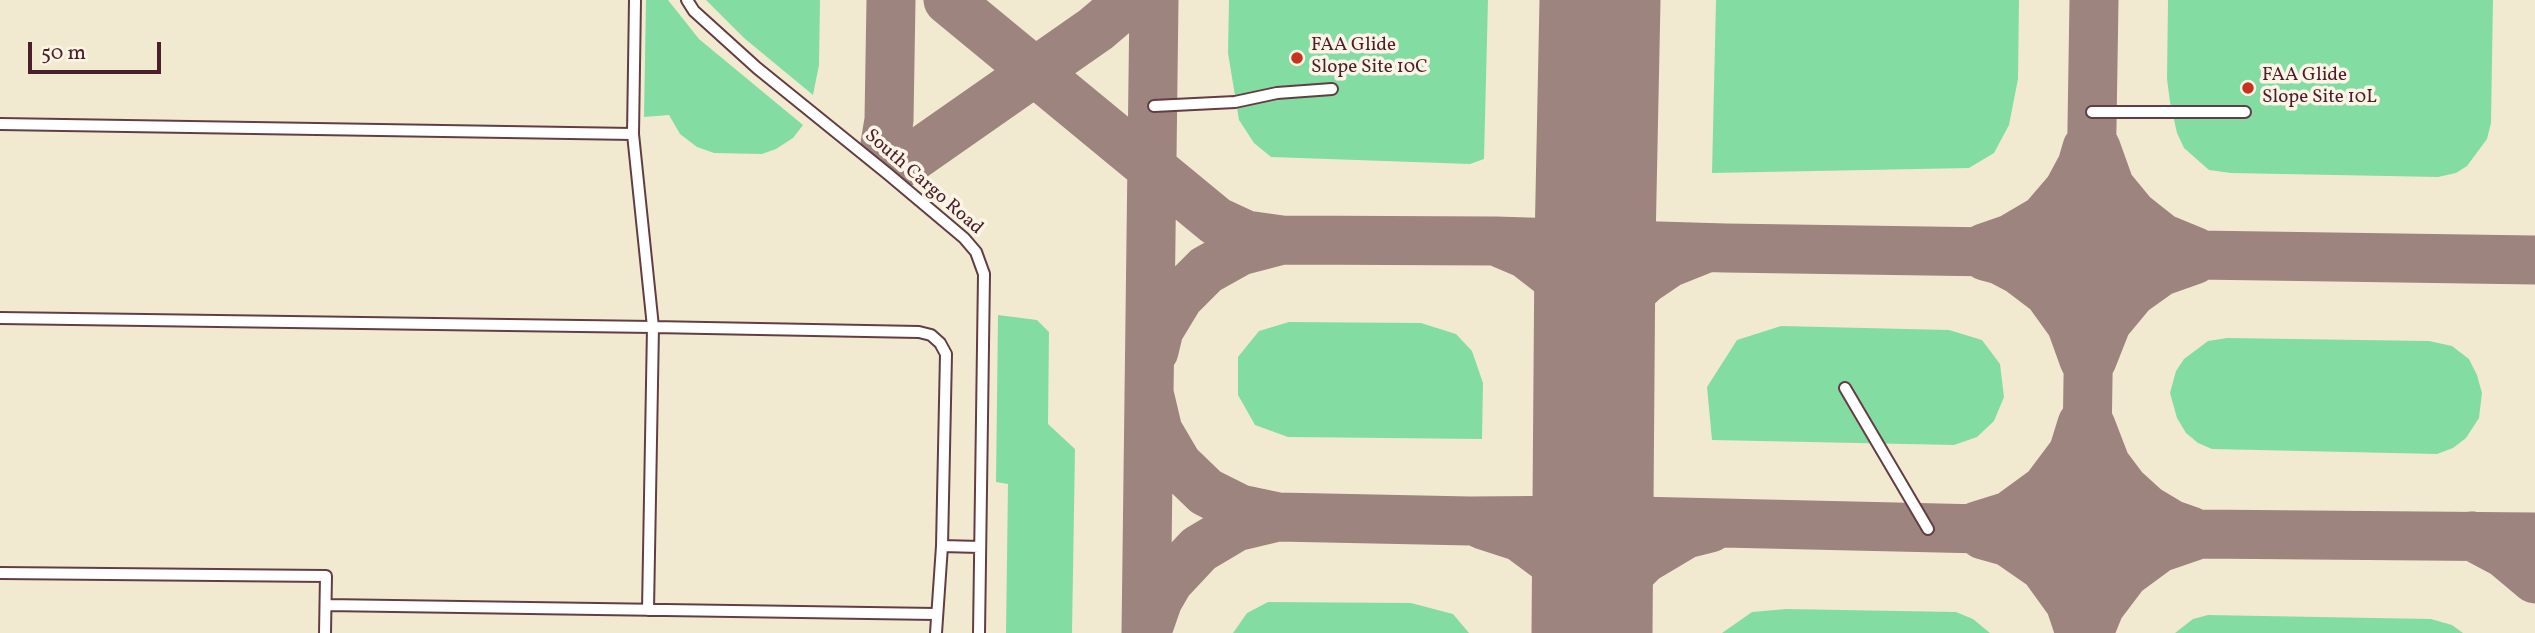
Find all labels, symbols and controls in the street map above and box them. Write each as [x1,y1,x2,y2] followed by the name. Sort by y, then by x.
[32,28,164,72] scale bar
[1311,36,1428,80] place label: FAA Glide Slope Site 10C
[41,39,86,68] text: 50 m
[1289,50,1305,66] marker: FAA Glide Slope Site 10C
[2262,66,2377,110] place label: FAA Glide Slope Site 10L
[2240,80,2256,96] marker: FAA Glide Slope Site 10L
[859,125,987,241] street label: South Cargo Road

